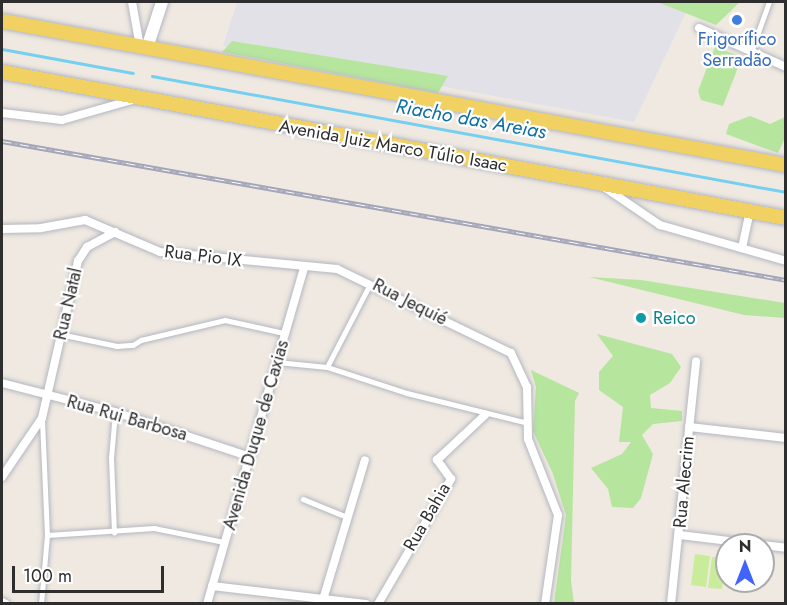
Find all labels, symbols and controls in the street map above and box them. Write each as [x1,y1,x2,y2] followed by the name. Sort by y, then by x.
[730,13,744,27] marker: Frigorífico Serradão
[698,29,776,72] place label: Frigorífico Serradão
[394,94,548,144] water label: Riacho das Areias
[277,115,509,177] street label: Avenida Juiz Marco Túlio Isaac
[163,241,243,271] street label: Rua Pio IX
[49,266,87,342] street label: Rua Natal
[369,274,451,330] street label: Rua Jequié
[653,307,695,329] place label: Reico
[634,311,648,325] marker: Reico
[219,338,293,532] street label: Avenida Duque de Caxias
[64,391,190,445] street label: Rua Rui Barbosa
[669,435,699,529] street label: Rua Alecrim
[399,479,455,555] street label: Rua Bahia
[715,533,775,593] north arrow
[739,535,751,558] text: N
[15,554,166,592] scale bar
[23,563,72,589] text: 100 m

